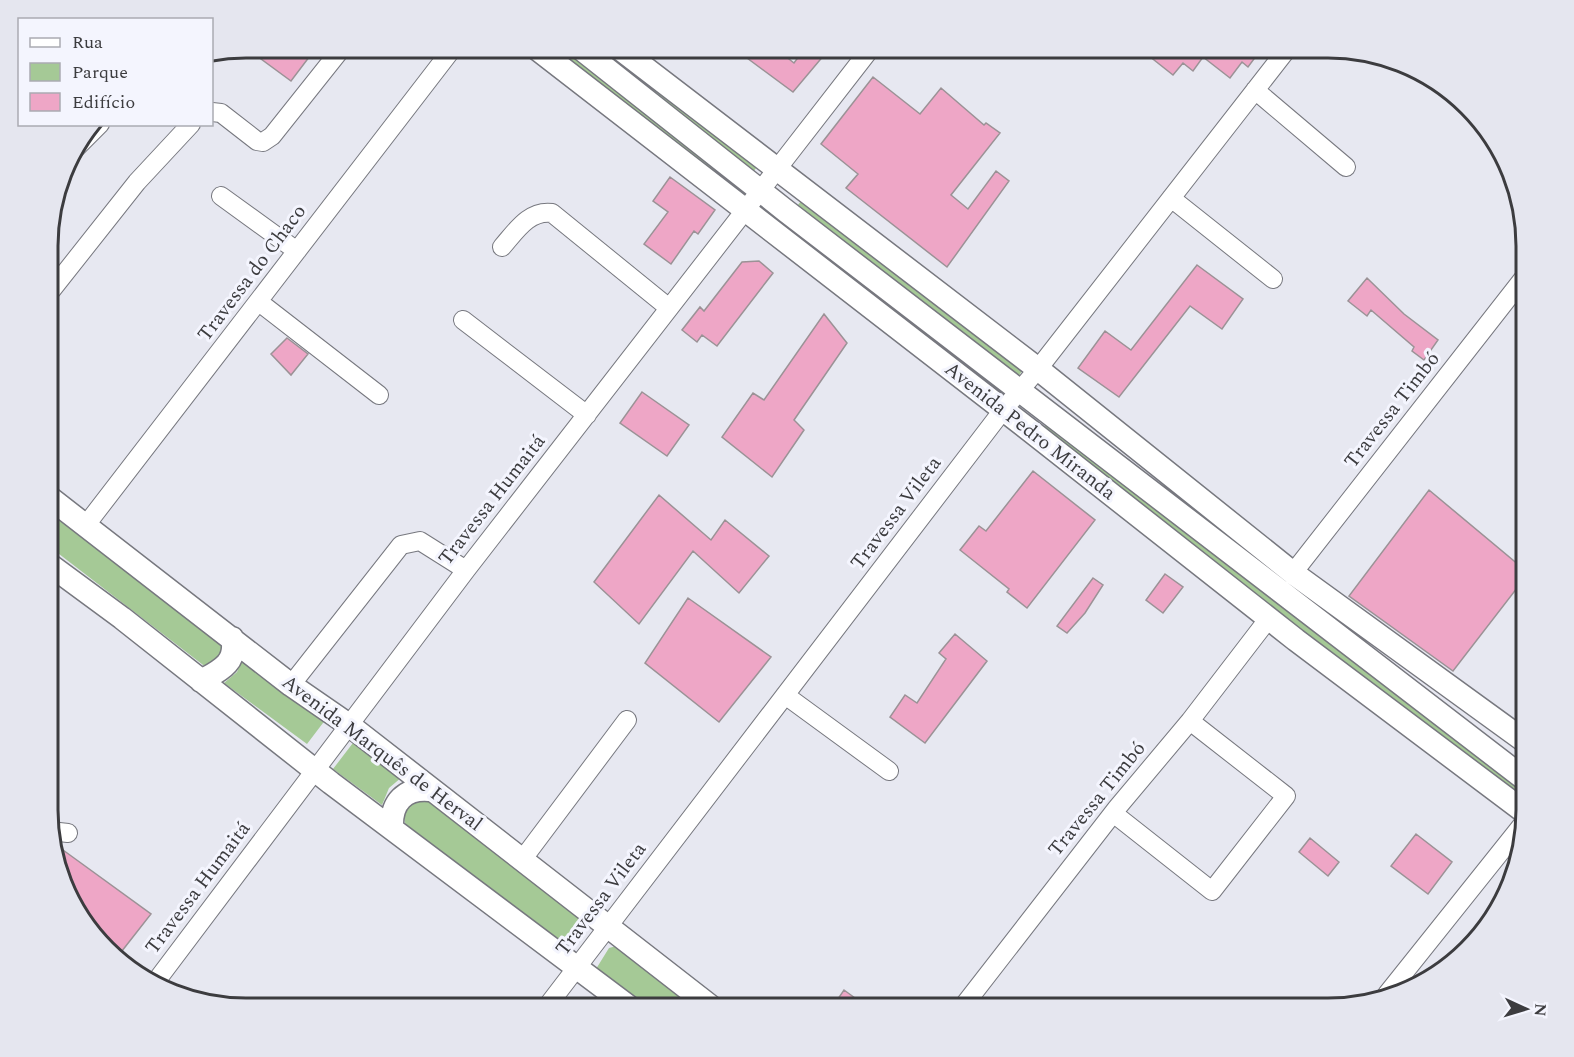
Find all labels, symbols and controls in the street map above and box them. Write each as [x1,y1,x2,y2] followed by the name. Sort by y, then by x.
[18,18,213,126] legend
[72,29,103,56] text: Rua
[72,59,128,86] text: Parque
[72,89,135,116] text: Edifício
[190,198,314,348] street label: Travessa do Chaco
[1337,345,1447,475] street label: Travessa Timbó
[938,354,1122,508] street label: Avenida Pedro Miranda
[431,428,553,572] street label: Travessa Humaitá
[843,450,949,576] street label: Travessa Vileta
[275,667,489,839] street label: Avenida Marquês de Herval
[1041,735,1153,863] street label: Travessa Timbó
[138,815,258,961] street label: Travessa Humaitá
[548,836,654,962] street label: Travessa Vileta
[1496,979,1556,1039] north arrow
[1528,1003,1552,1017] text: N

